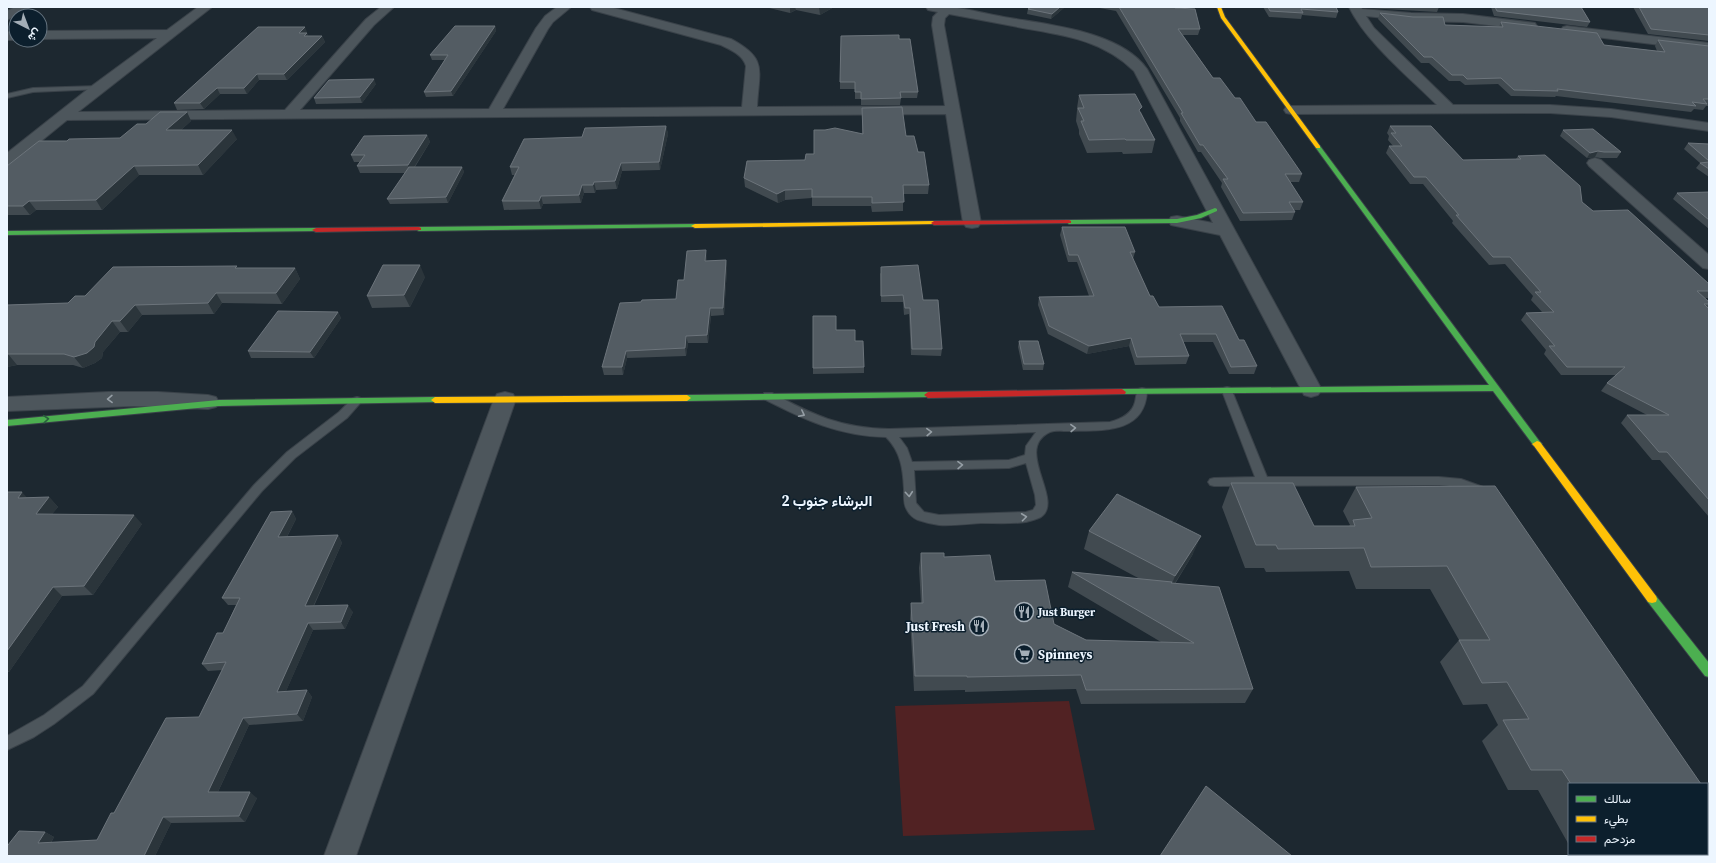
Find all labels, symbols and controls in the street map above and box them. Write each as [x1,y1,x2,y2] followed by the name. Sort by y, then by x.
[8,8,48,48] north arrow
[24,25,44,45] text: ش
[107,395,113,403] one-way arrow
[798,409,805,417] one-way arrow
[43,415,49,424] one-way arrow
[1070,423,1076,432] one-way arrow
[926,428,932,436] one-way arrow
[957,461,963,469] one-way arrow
[782,490,872,511] district label: البرشاء جنوب 2
[905,491,914,497] one-way arrow
[1021,513,1027,522] one-way arrow
[1013,601,1035,623] restaurant icon: Just Burger
[1037,605,1096,620] place label: Just Burger
[968,615,990,637] restaurant icon: Just Fresh
[905,618,965,635] place label: Just Fresh
[1013,643,1035,665] supermarket icon: Spinneys
[1038,646,1092,663] place label: Spinneys
[1568,783,1708,855] legend
[1604,791,1631,807] text: سالك
[1604,811,1628,829] text: بطيء
[1604,831,1635,847] text: مزدحم

